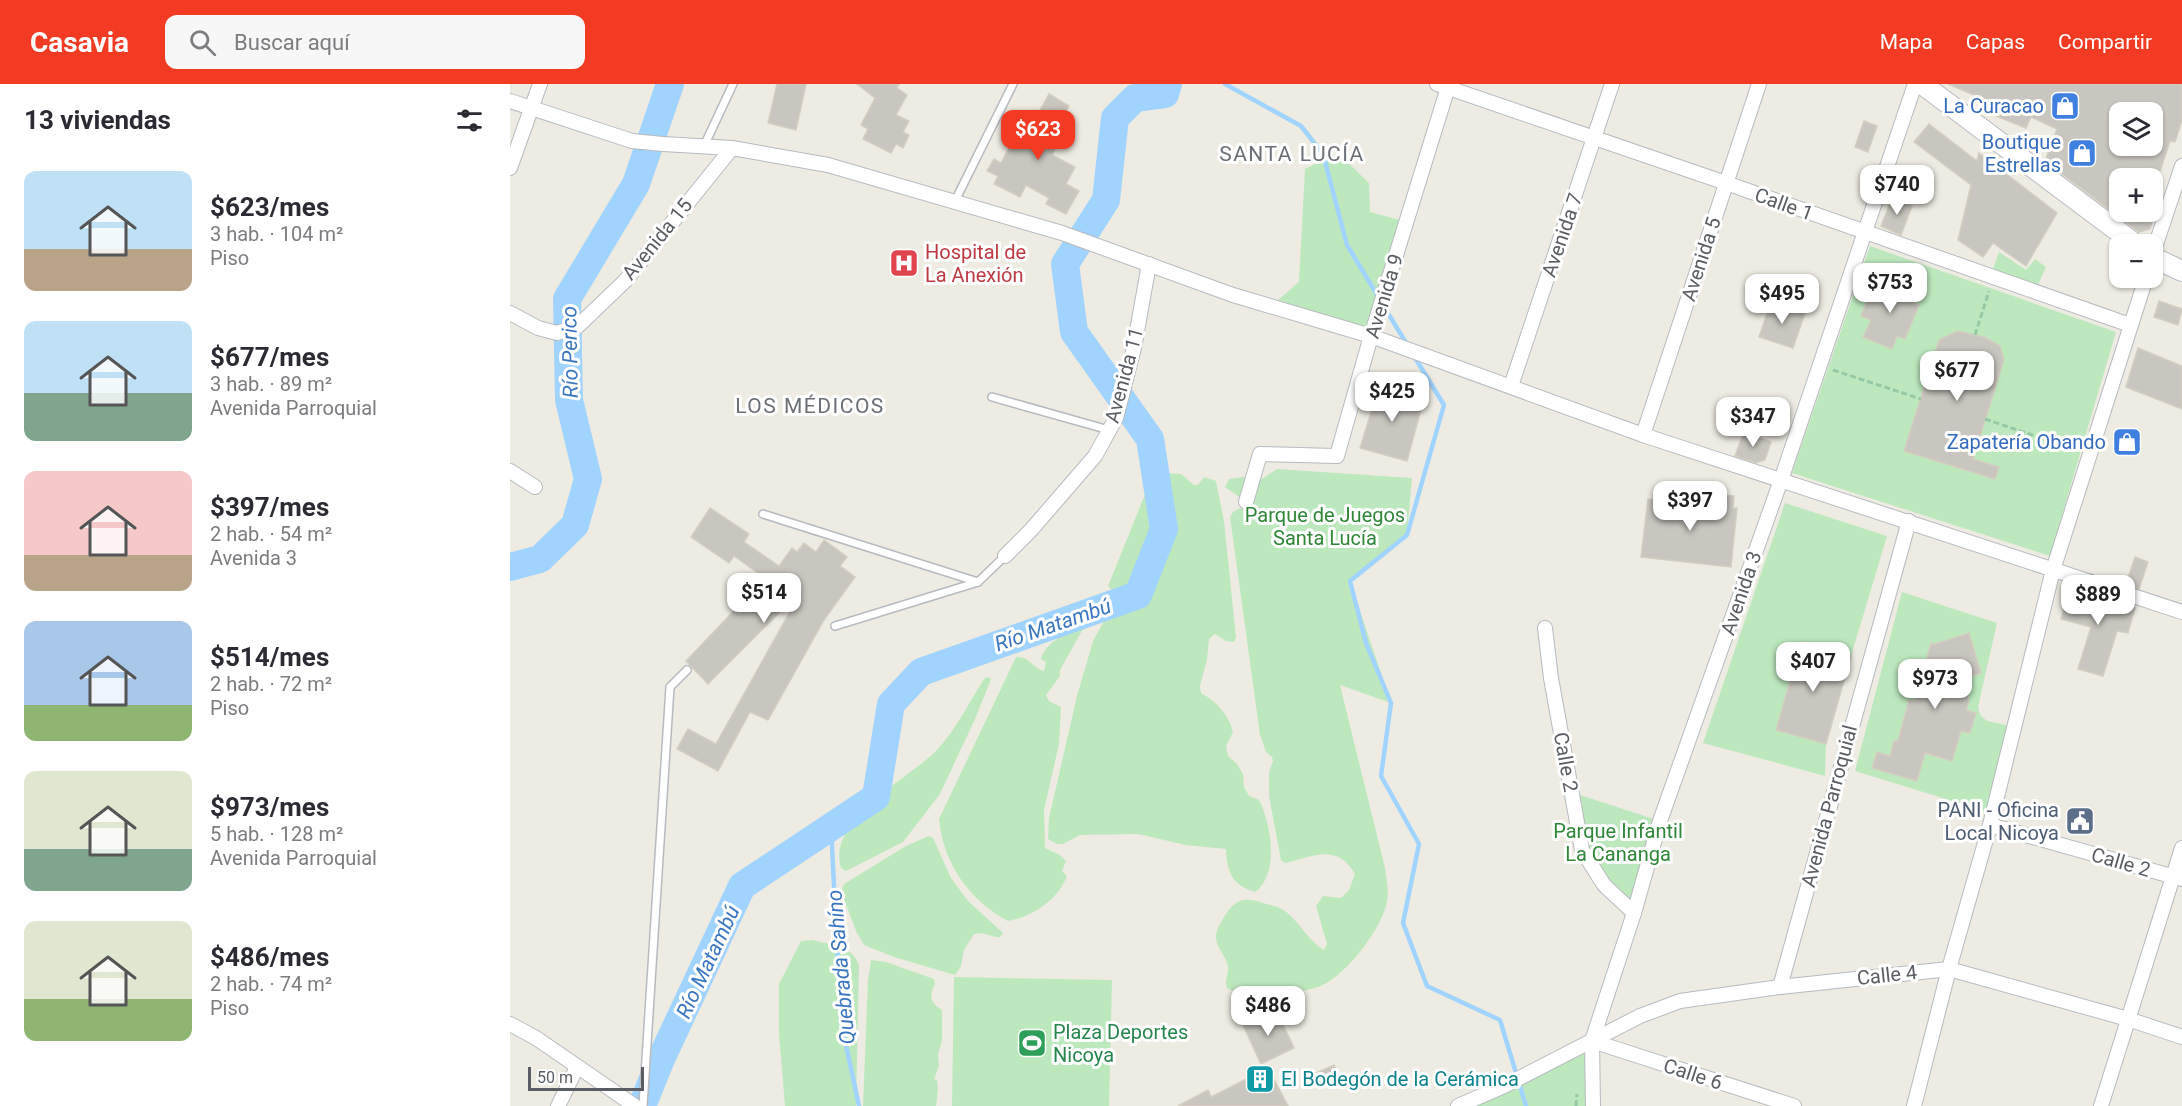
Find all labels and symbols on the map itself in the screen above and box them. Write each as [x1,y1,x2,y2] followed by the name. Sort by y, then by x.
[2049,90,2081,122] shop icon: La Curacao
[1943,94,2044,118] place label: La Curacao
[1002,110,1074,161] pin: $623
[1982,130,2061,177] place label: Boutique Estrellas
[2066,137,2098,169] shop icon: Boutique Estrellas
[1219,142,1365,166] district label: SANTA LUCÍA
[1861,165,1933,216] pin: $740
[1751,182,1817,226] street label: Calle 1
[1536,190,1588,280] street label: Avenida 7
[617,193,697,285] street label: Avenida 15
[1676,214,1726,304] street label: Avenida 5
[925,240,1026,287] place label: Hospital de La Anexión
[888,247,920,279] hospital icon: Hospital de La Anexión
[1360,251,1408,341] street label: Avenida 9
[1854,263,1926,314] pin: $753
[1746,274,1818,325] pin: $495
[557,306,583,398] water label: Río Perico
[1100,324,1148,426] street label: Avenida 11
[1921,351,1993,402] pin: $677
[1356,372,1428,423] pin: $425
[735,394,885,418] district label: LOS MÉDICOS
[1717,397,1789,448] pin: $347
[2111,426,2143,458] shop icon: Zapatería Obando
[1947,430,2106,454] place label: Zapatería Obando
[1654,481,1726,532] pin: $397
[1245,503,1405,550] park label: Parque de Juegos Santa Lucía
[1715,548,1767,638] street label: Avenida 3
[728,573,800,624] pin: $514
[2062,575,2134,626] pin: $889
[992,594,1114,656] water label: Río Matambú
[1777,642,1849,693] pin: $407
[1899,659,1971,710] pin: $973
[1796,722,1862,890] street label: Avenida Parroquial
[1549,730,1583,794] street label: Calle 2
[1937,798,2059,845] place label: PANI - Oficina Local Nicoya
[2064,805,2096,837] public building icon: PANI - Oficina Local Nicoya
[1553,819,1683,866] park label: Parque Infantil La Cananga
[2089,842,2153,882] street label: Calle 2
[822,889,860,1045] water label: Quebrada Sahíno
[671,902,745,1022] water label: Río Matambú
[1856,960,1918,990] street label: Calle 4
[1232,986,1304,1037] pin: $486
[1053,1020,1188,1067] place label: Plaza Deportes Nicoya
[1016,1027,1048,1059] sports icon: Plaza Deportes Nicoya
[1661,1053,1725,1095] street label: Calle 6
[1244,1063,1276,1095] building icon: El Bodegón de la Cerámica
[528,1064,644,1092] scale bar
[1281,1067,1519,1091] place label: El Bodegón de la Cerámica

